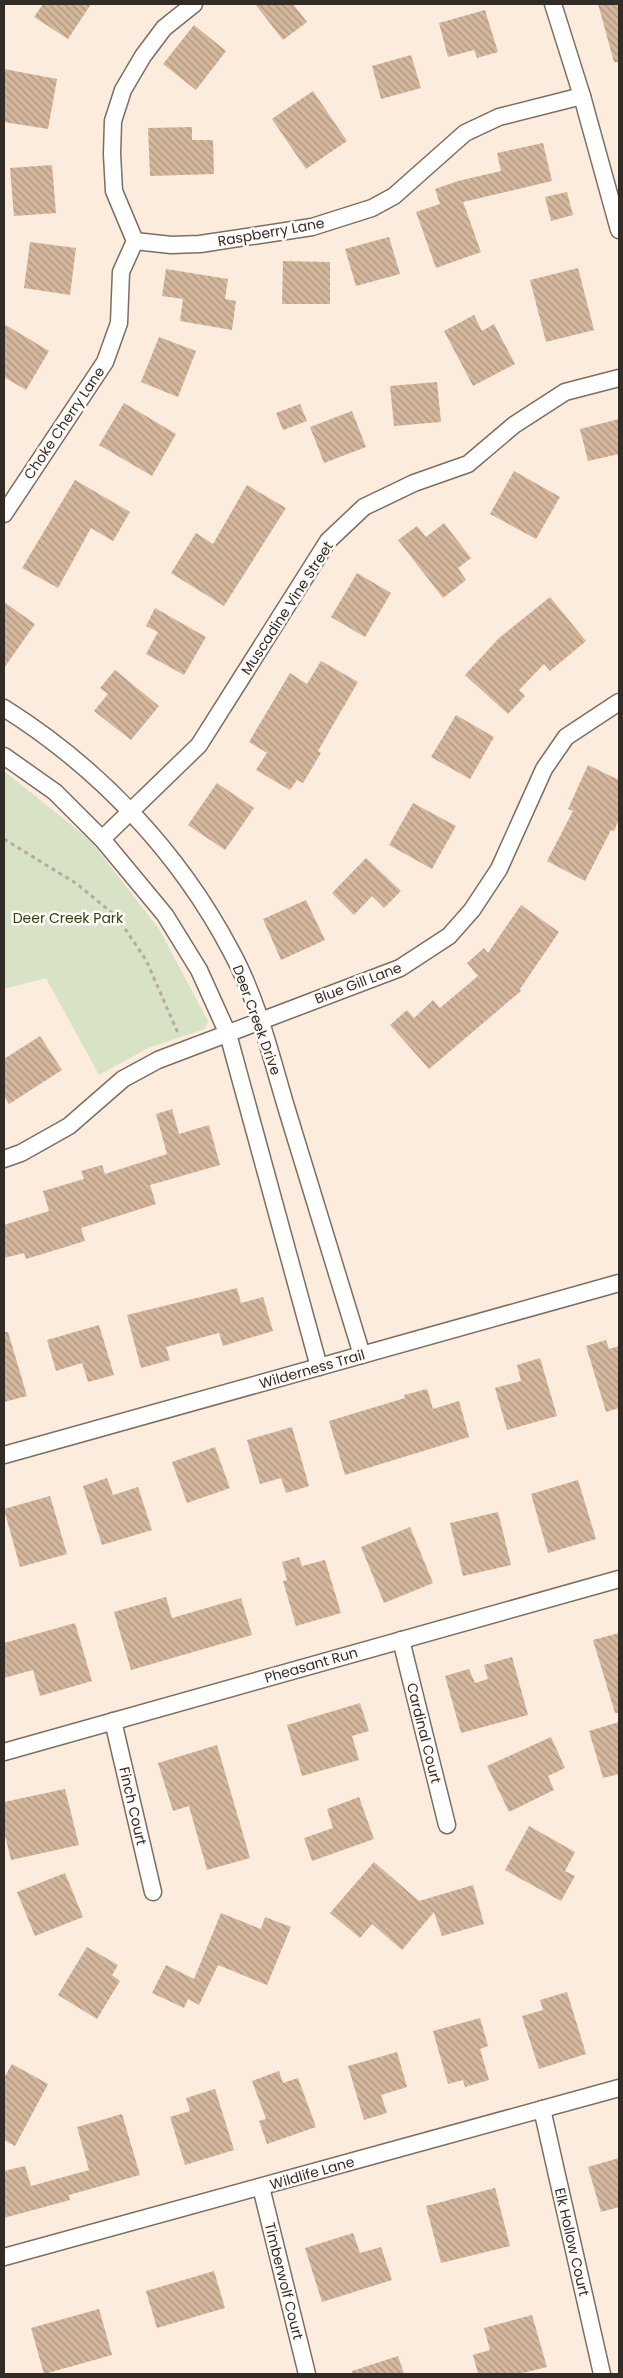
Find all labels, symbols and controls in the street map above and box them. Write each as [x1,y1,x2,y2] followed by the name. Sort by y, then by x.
[216,213,326,251] street label: Raspberry Lane
[19,362,109,483] street label: Choke Cherry Lane
[236,537,338,679] street label: Muscadine Vine Street
[13,908,124,928] park label: Deer Creek Park
[312,957,405,1009] street label: Blue Gill Lane
[228,962,286,1078] street label: Deer Creek Drive
[257,1344,367,1394] street label: Wilderness Trail
[262,1642,360,1688] street label: Pheasant Run
[402,1681,446,1785] street label: Cardinal Court
[114,1765,152,1847] street label: Finch Court
[267,2151,357,2195] street label: Wildlife Lane
[550,2186,594,2298] street label: Elk Hollow Court
[260,2220,308,2342] street label: Timberwolf Court

